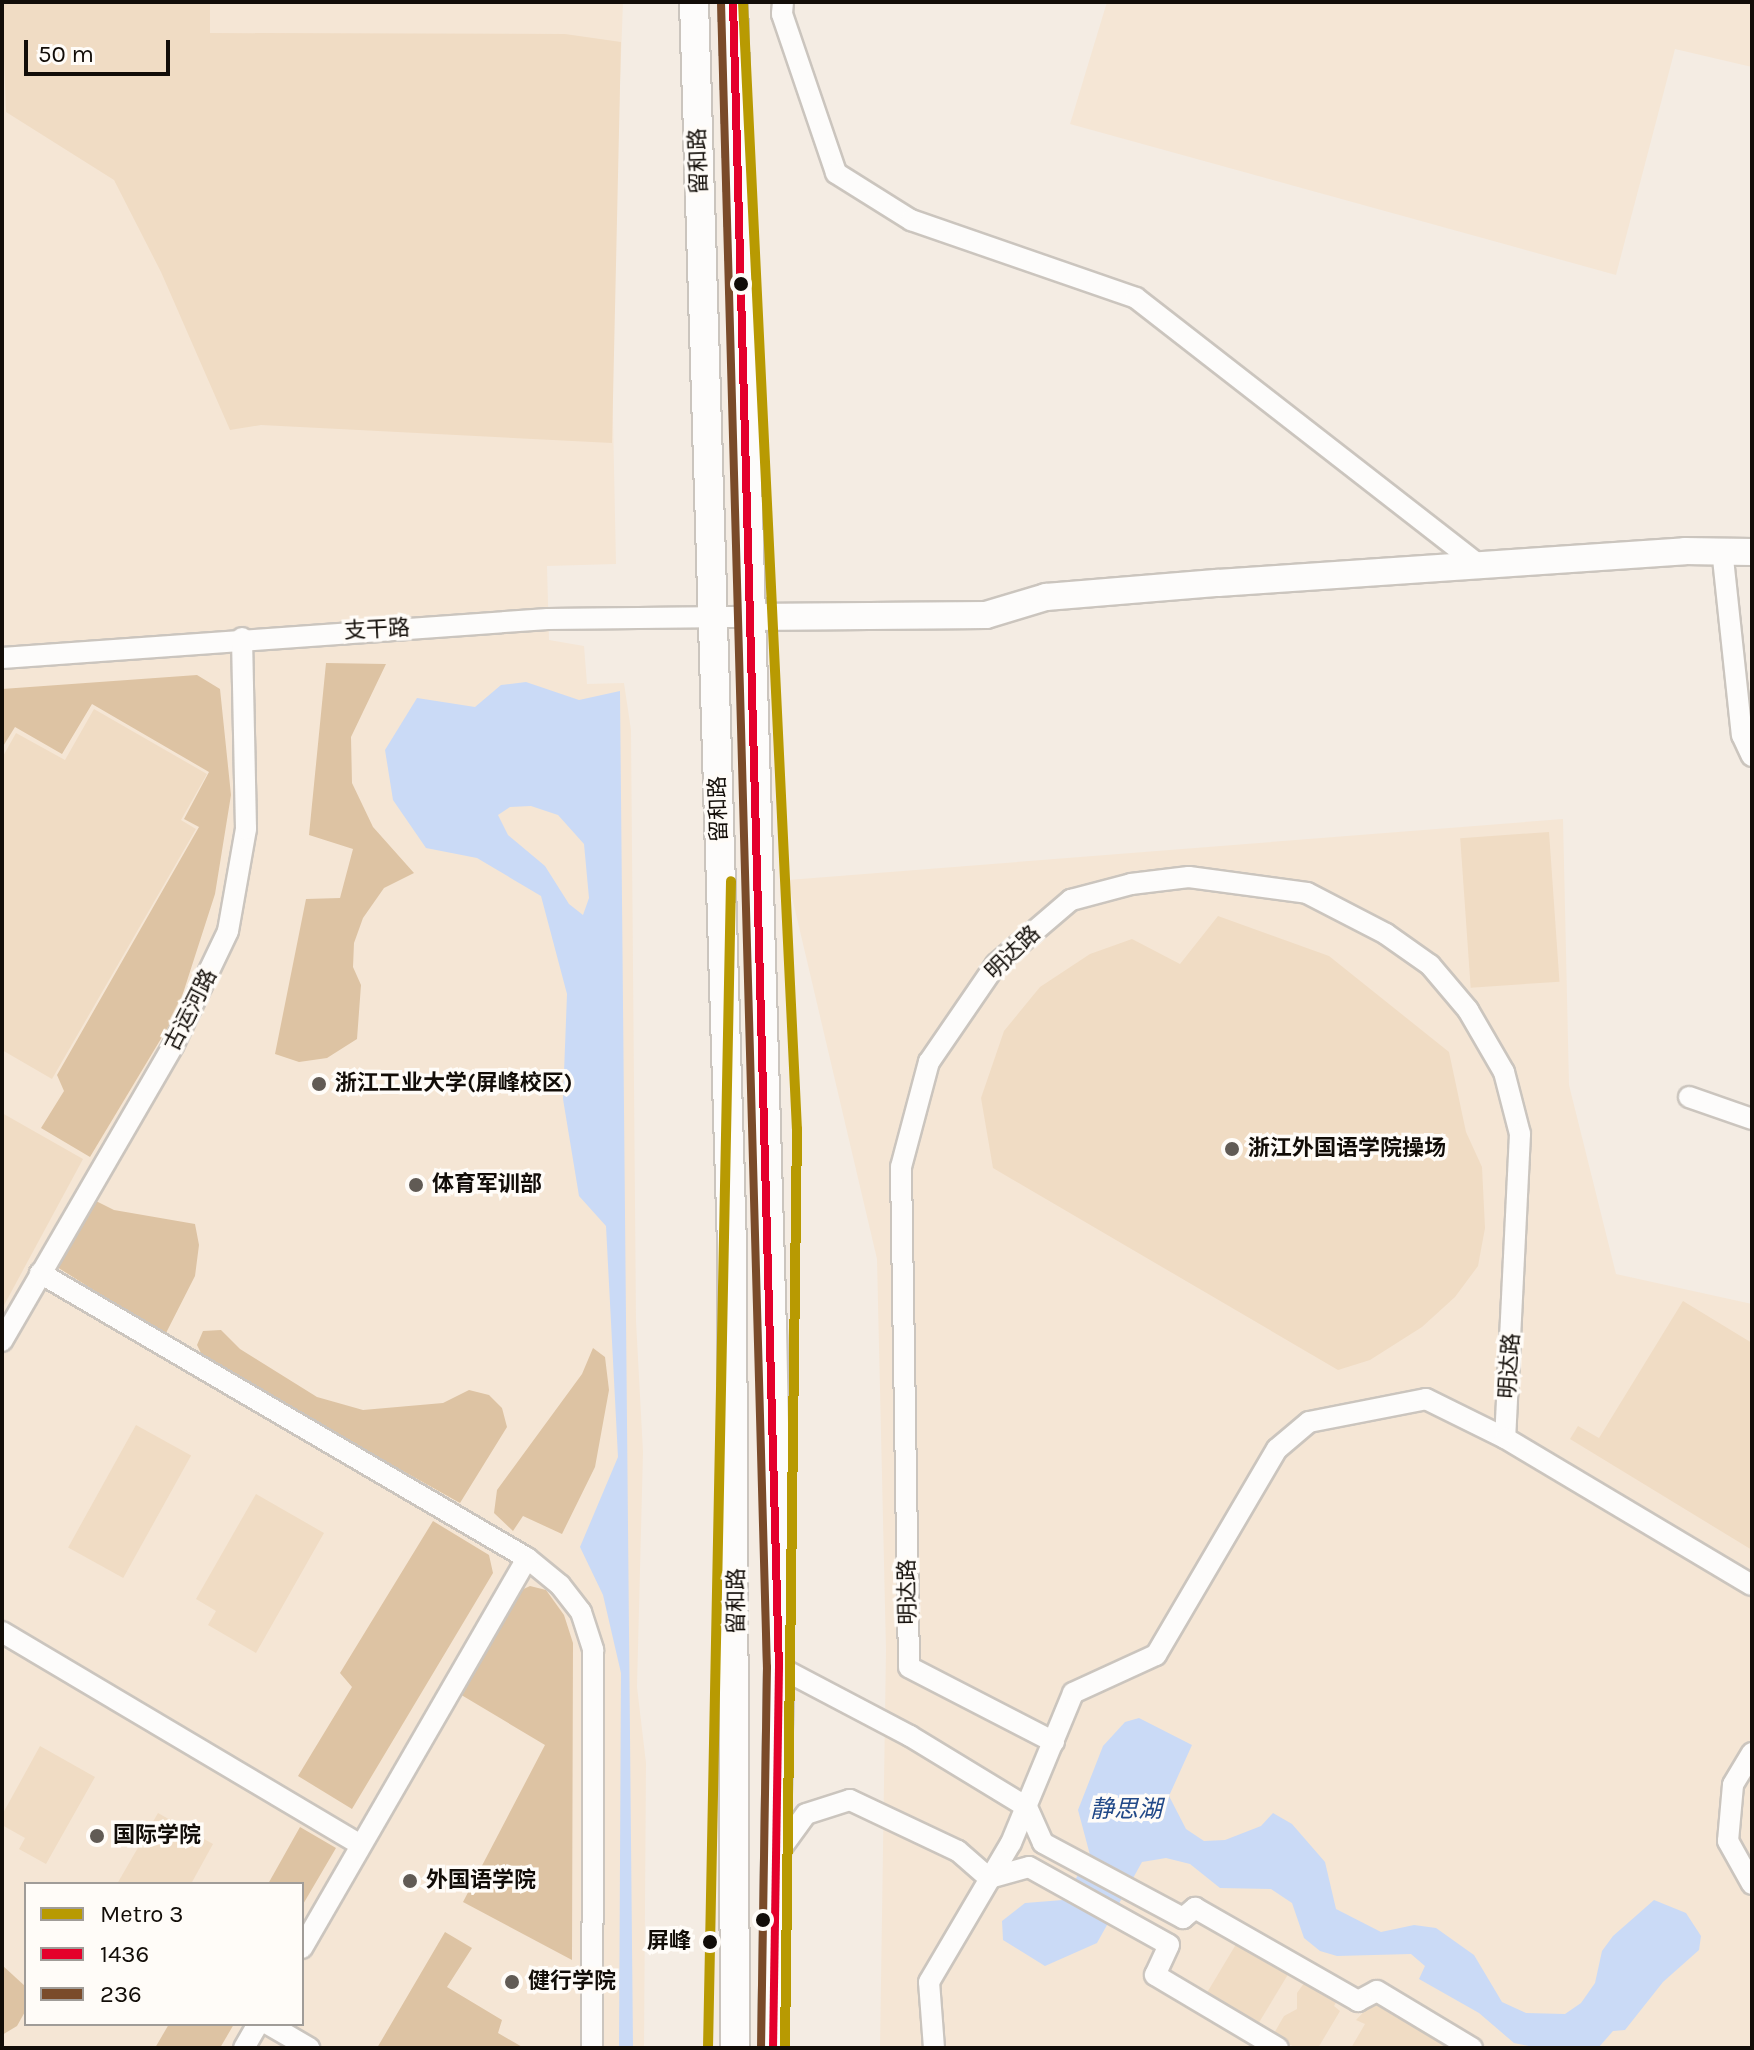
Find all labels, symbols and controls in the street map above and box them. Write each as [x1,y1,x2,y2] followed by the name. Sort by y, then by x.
[28,24,174,74] scale bar
[38,40,94,68] text: 50 m
[685,128,713,194] street label: 留和路
[733,276,749,292] unlabelled marker
[343,615,411,645] street label: 支干路
[705,776,733,842] street label: 留和路
[980,921,1046,985] street label: 明达路
[159,965,223,1055] street label: 古运河路
[335,1071,573,1097] place label: 浙江工业大学(屏峰校区)
[310,1075,328,1093] marker: 浙江工业大学(屏峰校区)
[1248,1136,1446,1162] place label: 浙江外国语学院操场
[1223,1140,1241,1158] marker: 浙江外国语学院操场
[432,1172,542,1198] place label: 体育军训部
[407,1176,425,1194] marker: 体育军训部
[1495,1332,1525,1400] street label: 明达路
[894,1559,922,1625] street label: 明达路
[724,1568,750,1634] street label: 留和路
[1090,1796,1162,1824] water label: 静思湖
[113,1823,201,1849] place label: 国际学院
[88,1827,106,1845] marker: 国际学院
[426,1868,536,1894] place label: 外国语学院
[401,1872,419,1890] marker: 外国语学院
[24,1882,304,2026] legend
[100,1900,183,1928] text: Metro 3
[755,1912,771,1928] unlabelled marker
[647,1929,691,1955] place label: 屏峰
[698,1930,722,1954] marker: 屏峰
[100,1940,149,1968] text: 1436
[528,1969,616,1995] place label: 健行学院
[503,1973,521,1991] marker: 健行学院
[100,1980,142,2008] text: 236

